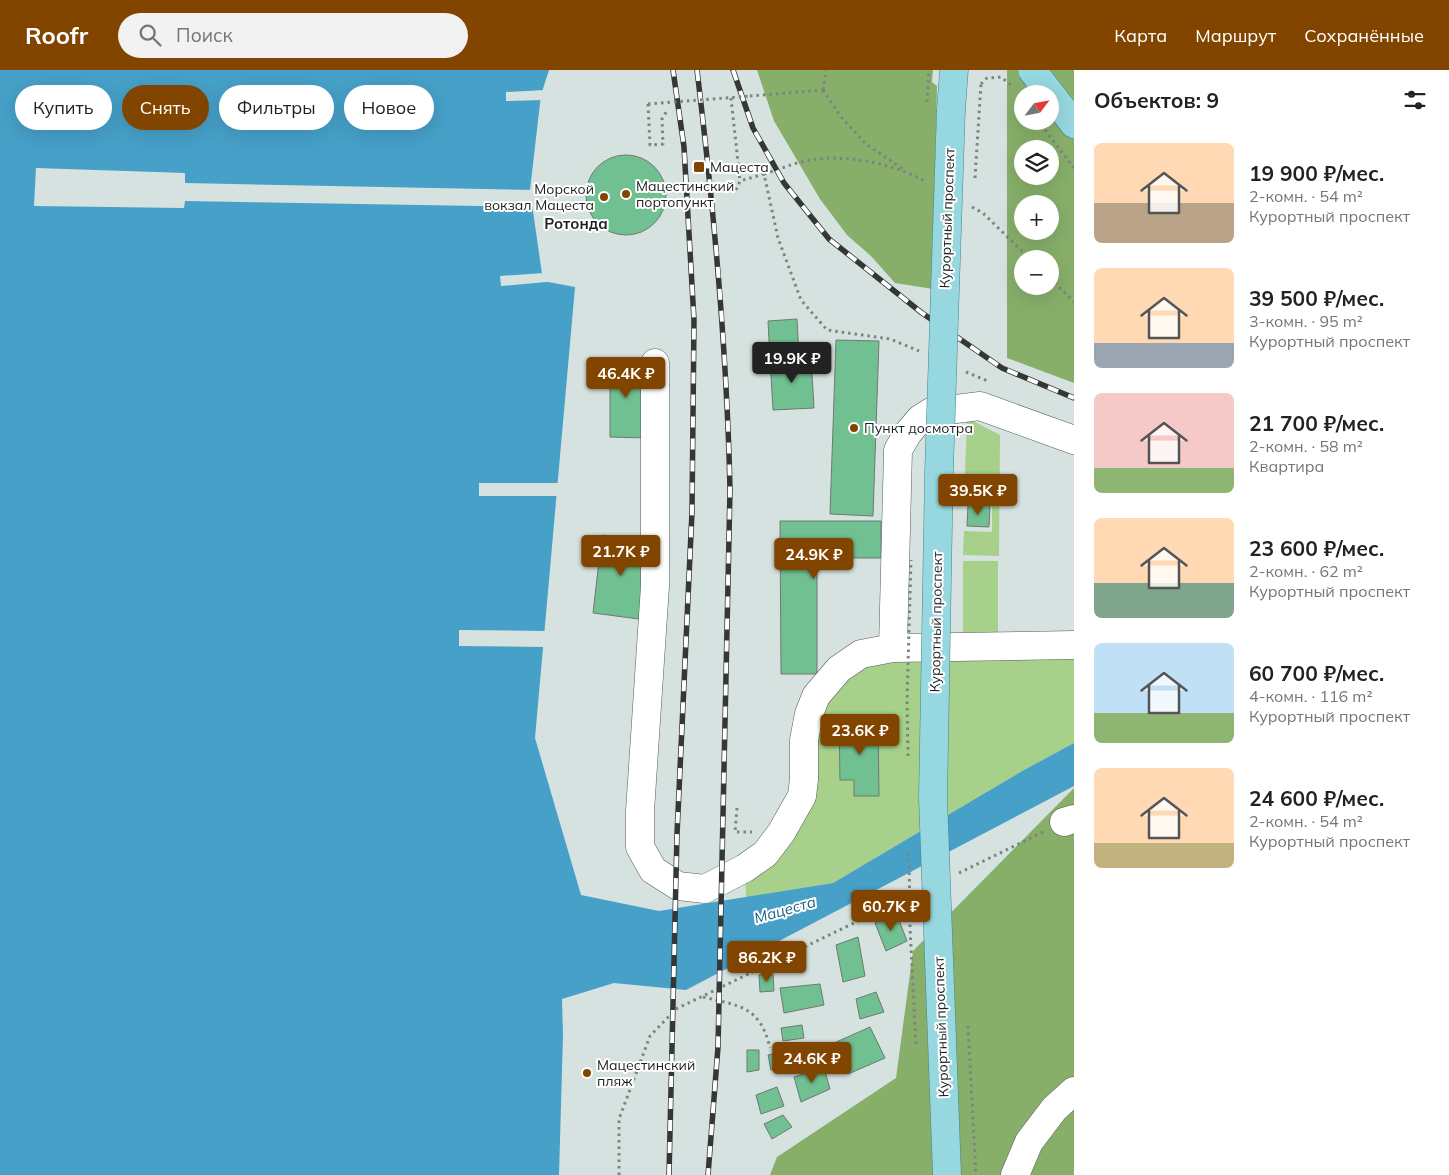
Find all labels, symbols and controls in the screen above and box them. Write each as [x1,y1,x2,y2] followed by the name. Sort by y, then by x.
[118,13,468,58] search box
[25,20,88,50] text: Roofr
[136,21,164,49] icon: search
[176,23,233,47] text: Поиск
[1114,24,1167,47] text: Карта
[1195,24,1276,47] text: Маршрут
[1304,24,1424,47] text: Сохранённые
[15,85,112,130] chip: Купить
[122,85,209,130] chip: Снять
[219,85,334,130] chip: Фильтры
[344,85,434,130] chip: Новое
[1014,85,1059,130] north arrow
[1014,85,1059,295] map controls
[1401,86,1429,114] icon: filters
[1094,87,1219,113] text: Объектов: 9
[1014,140,1059,185] button: layers
[936,147,958,289] street label: Курортный проспект
[710,158,769,176] place label: Мацеста
[692,160,706,174] marker: Мацеста
[1249,160,1384,186] text: 19 900 ₽/мес.
[1134,163,1194,223] icon: home
[636,177,734,211] place label: Мацестинский портопункт
[484,180,594,214] place label: Морской вокзал Мацеста
[1249,186,1363,206] text: 2-комн. · 54 m²
[620,188,632,200] marker: Мацестинский портопункт
[598,191,610,203] marker: Морской вокзал Мацеста
[1014,195,1059,240] button: +
[1249,206,1410,226] text: Курортный проспект
[544,214,608,233] district label: Ротонда
[1014,250,1059,295] button: −
[1249,285,1384,311] text: 39 500 ₽/мес.
[1134,288,1194,348] icon: home
[1249,311,1363,331] text: 3-комн. · 95 m²
[1249,331,1410,351] text: Курортный проспект
[746,342,838,384] pin: 19.9K ₽
[763,348,821,368] text: 19.9K ₽
[580,356,672,399] pin: 46.4K ₽
[597,363,655,383] text: 46.4K ₽
[1249,410,1384,436] text: 21 700 ₽/мес.
[1134,413,1194,473] icon: home
[864,419,973,437] place label: Пункт досмотра
[848,422,860,434] marker: Пункт досмотра
[1249,436,1363,456] text: 2-комн. · 58 m²
[1249,456,1324,476] text: Квартира
[932,474,1024,516] pin: 39.5K ₽
[949,480,1007,500] text: 39.5K ₽
[575,534,667,577] pin: 21.7K ₽
[1249,535,1384,561] text: 23 600 ₽/мес.
[768,538,860,580] pin: 24.9K ₽
[1134,538,1194,598] icon: home
[592,541,650,561] text: 21.7K ₽
[785,544,843,564] text: 24.9K ₽
[926,551,946,693] street label: Курортный проспект
[1249,561,1363,581] text: 2-комн. · 62 m²
[1249,581,1410,601] text: Курортный проспект
[1249,660,1384,686] text: 60 700 ₽/мес.
[1134,663,1194,723] icon: home
[1249,686,1373,706] text: 4-комн. · 116 m²
[1249,706,1410,726] text: Курортный проспект
[814,714,906,756] pin: 23.6K ₽
[831,720,889,740] text: 23.6K ₽
[1249,785,1384,811] text: 24 600 ₽/мес.
[1134,788,1194,848] icon: home
[1249,811,1363,831] text: 2-комн. · 54 m²
[1249,831,1410,851] text: Курортный проспект
[845,890,937,932] pin: 60.7K ₽
[752,892,818,927] water label: Мацеста
[862,896,920,916] text: 60.7K ₽
[721,940,813,983] pin: 86.2K ₽
[738,947,796,967] text: 86.2K ₽
[930,956,952,1098] street label: Курортный проспект
[766,1042,858,1084] pin: 24.6K ₽
[783,1048,841,1068] text: 24.6K ₽
[597,1056,695,1090] place label: Мацестинский пляж
[581,1067,593,1079] marker: Мацестинский пляж

